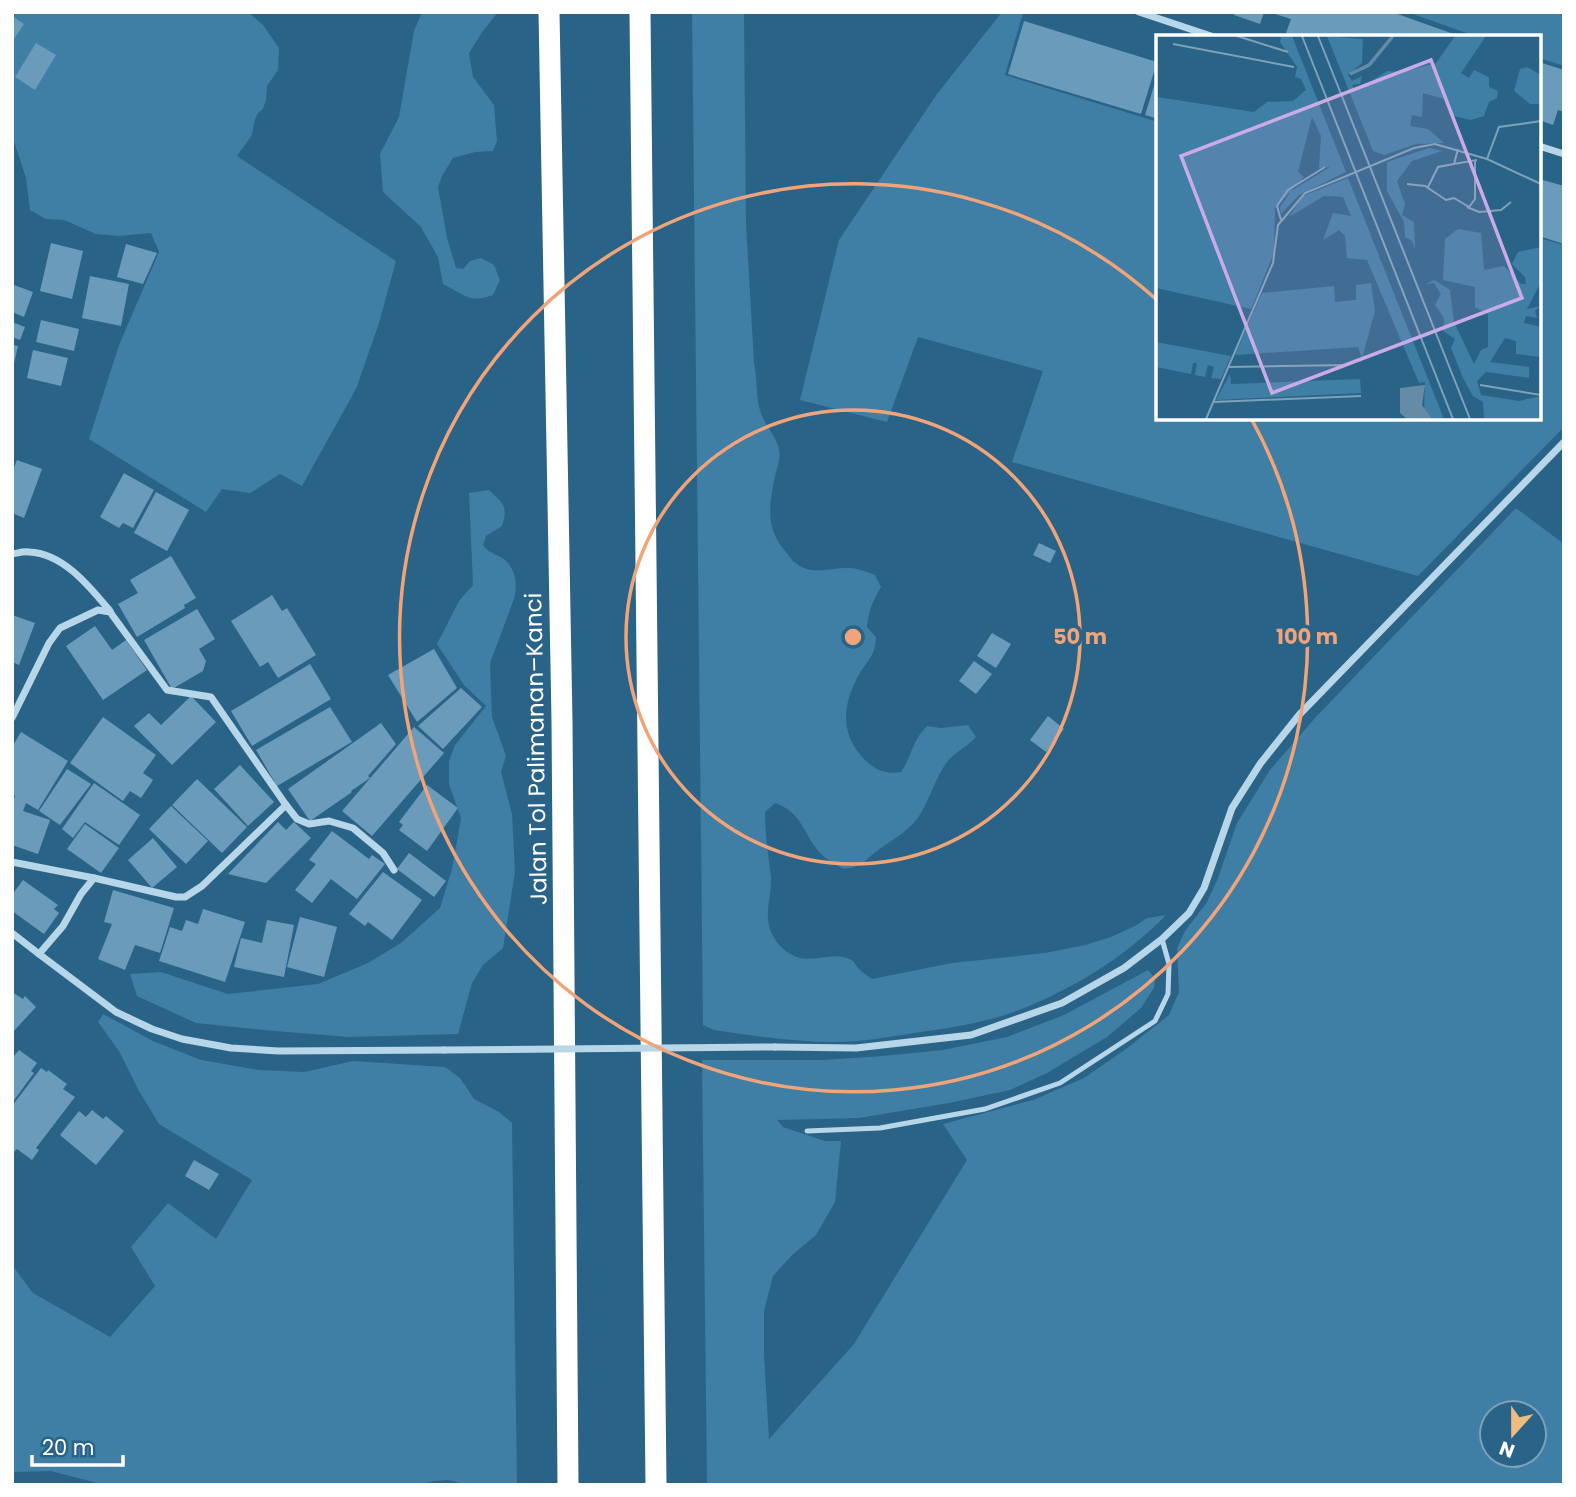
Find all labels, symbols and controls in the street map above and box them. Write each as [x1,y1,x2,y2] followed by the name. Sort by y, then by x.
[1156,35,1541,420] inset map
[517,593,555,905] street label: Jalan Tol Palimanan–Kanci
[1053,622,1107,651] text: 50 m
[1276,622,1338,651] text: 100 m
[841,625,865,649] centre of rings
[1478,1399,1548,1469] north arrow
[32,1424,122,1468] scale bar
[42,1433,95,1462] text: 20 m
[1496,1434,1519,1465] text: N

